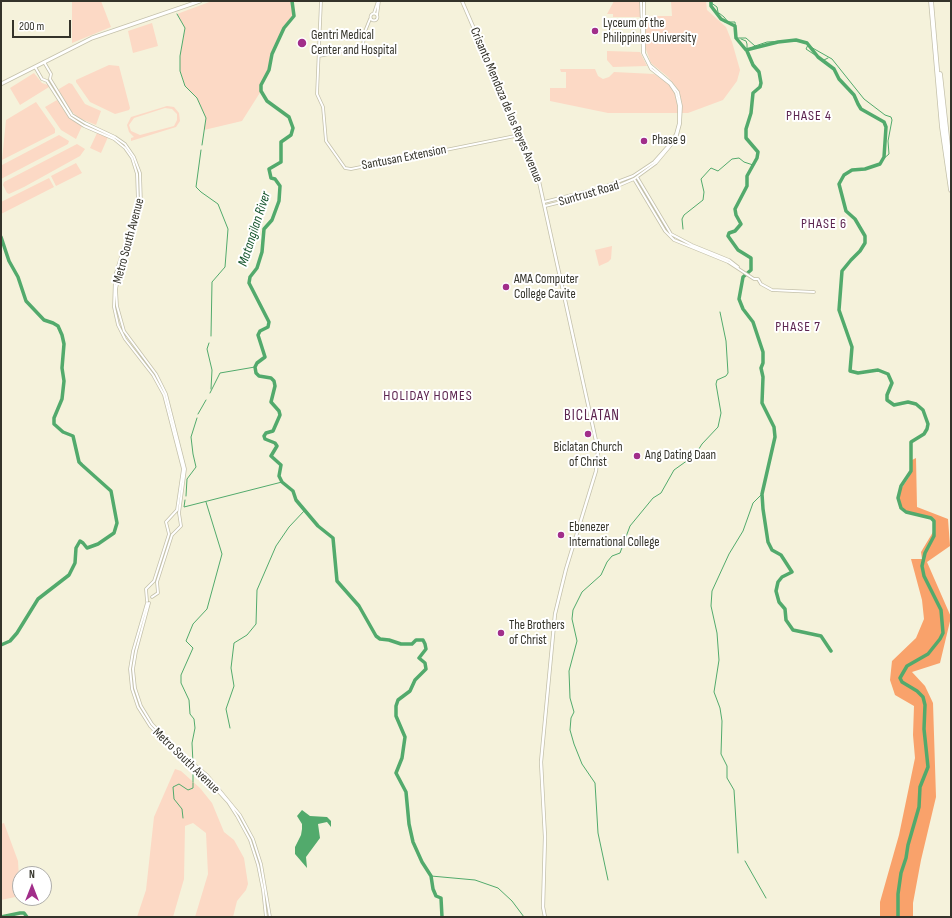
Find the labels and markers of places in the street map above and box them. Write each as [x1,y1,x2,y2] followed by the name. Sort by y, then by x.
[603,16,696,47] place label: Lyceum of the Philippines University
[590,26,600,36] marker: Lyceum of the Philippines University
[311,28,397,59] place label: Gentri Medical Center and Hospital
[296,37,308,49] marker: Gentri Medical Center and Hospital
[652,133,686,149] place label: Phase 9
[639,136,649,146] marker: Phase 9
[514,272,578,303] place label: AMA Computer College Cavite
[501,282,511,292] marker: AMA Computer College Cavite
[583,429,593,439] marker: Biclatan Church of Christ
[554,440,622,471] place label: Biclatan Church of Christ
[645,448,716,464] place label: Ang Dating Daan
[632,451,642,461] marker: Ang Dating Daan
[569,520,660,551] place label: Ebenezer International College
[556,530,566,540] marker: Ebenezer International College
[509,618,565,649] place label: The Brothers of Christ
[496,628,506,638] marker: The Brothers of Christ

